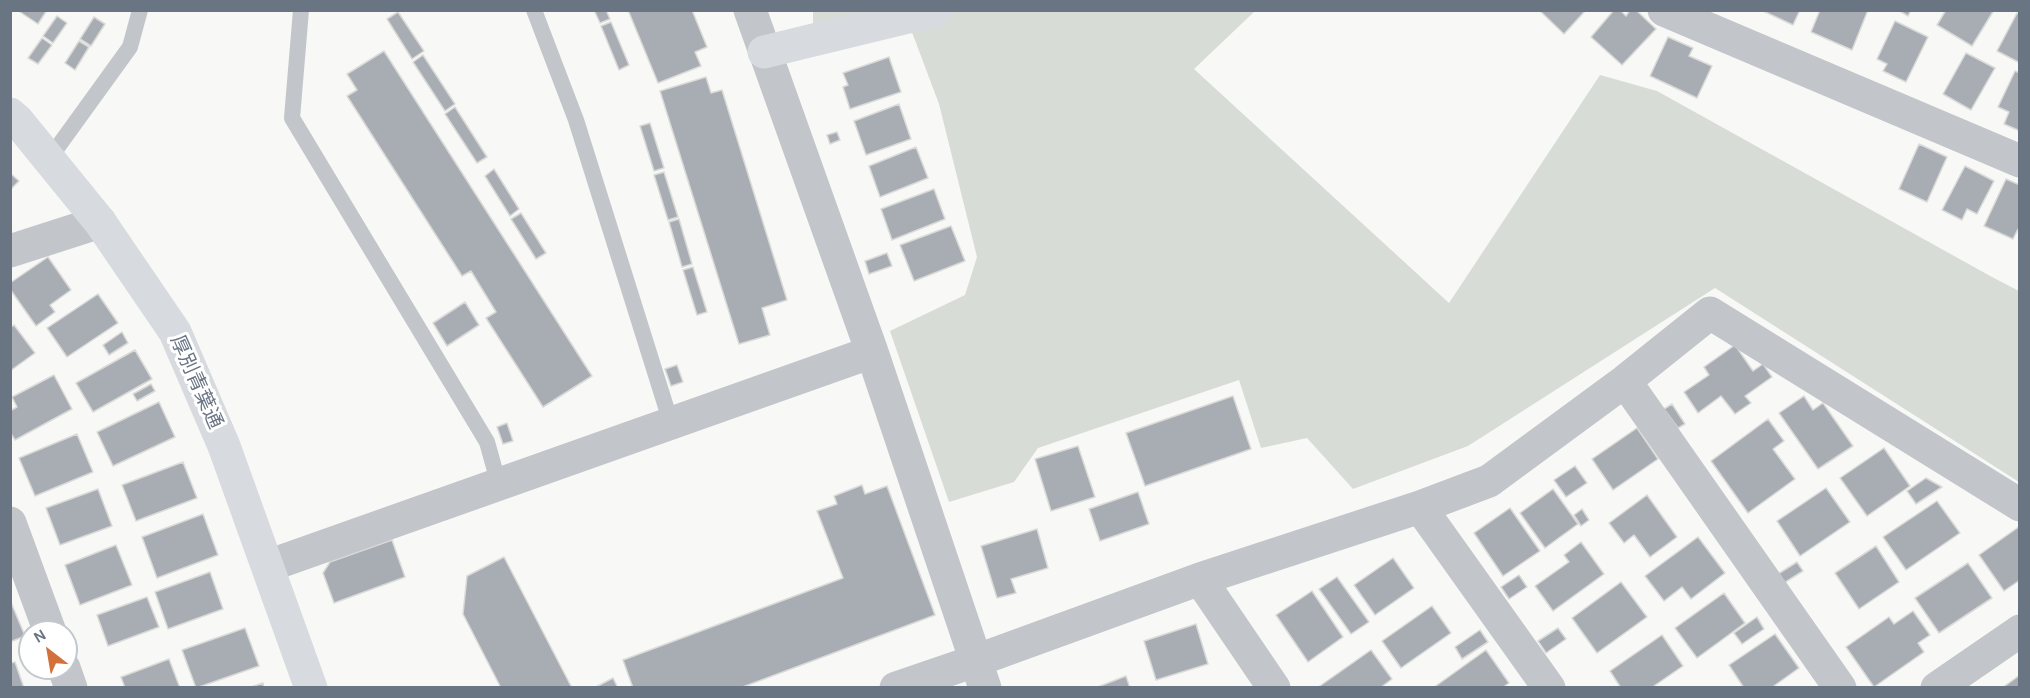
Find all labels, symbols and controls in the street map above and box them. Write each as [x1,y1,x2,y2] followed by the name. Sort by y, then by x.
[165,331,227,433] street label: 厚別青葉通
[18,620,78,680] north arrow
[30,625,49,647] text: N

